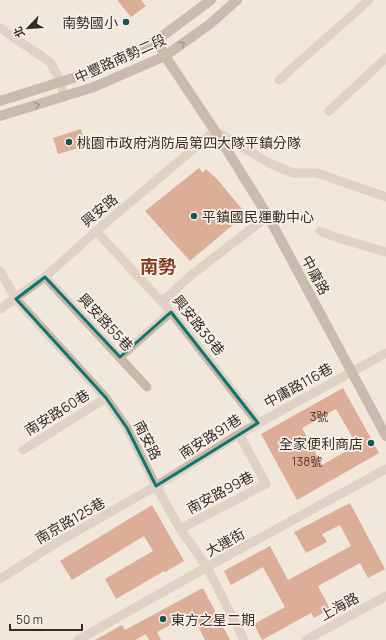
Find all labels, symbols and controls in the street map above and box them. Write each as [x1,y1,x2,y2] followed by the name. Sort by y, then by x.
[8,8,48,48] north arrow
[62,13,118,32] place label: 南勢國小
[121,17,131,27] marker: 南勢國小
[9,24,28,41] text: 北
[71,29,169,87] street label: 中豐路南勢二段
[178,42,185,49] one-way arrow
[34,101,41,110] one-way arrow
[77,133,301,152] place label: 桃園市政府消防局第四大隊平鎮分隊
[64,137,74,147] marker: 桃園市政府消防局第四大隊平鎮分隊
[77,189,121,231] street label: 興安路
[202,207,314,226] place label: 平鎮國民運動中心
[189,211,199,221] marker: 平鎮國民運動中心
[298,252,334,298] street label: 中庸路
[140,254,176,278] district label: 南勢
[74,289,138,355] street label: 興安路55巷
[169,291,229,359] street label: 興安路39巷
[260,358,336,412] street label: 中庸路116巷
[21,385,93,439] street label: 南安路60巷
[310,408,328,425] house number: 3號
[175,409,245,463] street label: 南安路91巷
[130,417,166,463] street label: 南安路
[279,434,363,453] place label: 全家便利商店
[366,438,376,448] marker: 全家便利商店
[292,453,322,470] house number: 138號
[183,466,257,518] street label: 南安路99巷
[32,492,108,548] street label: 南京路125巷
[202,524,248,560] street label: 大連街
[316,588,362,624] street label: 上海路
[10,606,82,632] scale bar
[171,610,255,629] place label: 東方之星二期
[16,611,43,628] text: 50 m
[158,614,168,624] marker: 東方之星二期

